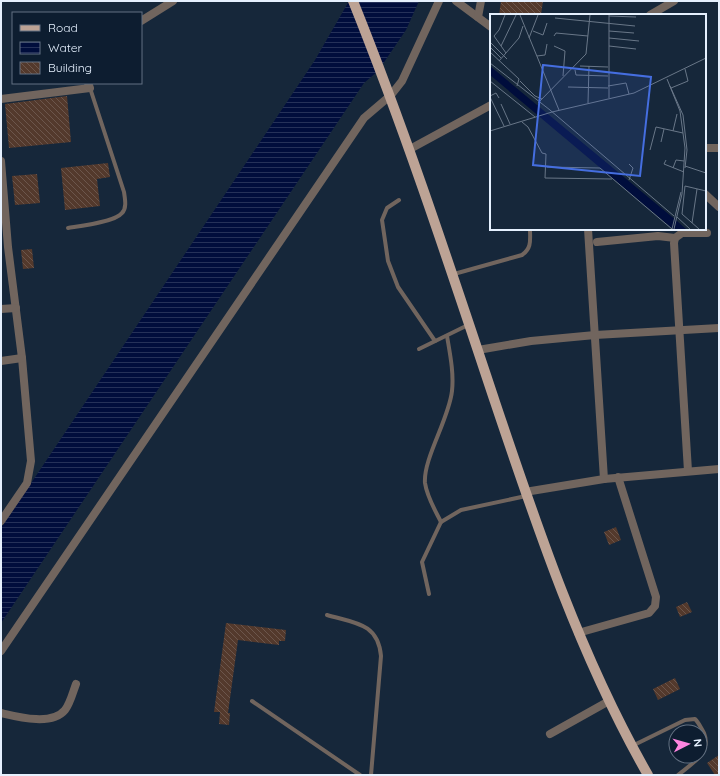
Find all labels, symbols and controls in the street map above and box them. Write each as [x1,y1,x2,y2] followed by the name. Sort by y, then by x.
[12,12,142,84] legend
[490,14,706,230] inset map
[48,20,78,35] text: Road
[48,40,83,55] text: Water
[48,60,92,75] text: Building
[668,724,708,764] north arrow
[691,738,705,748] text: N

